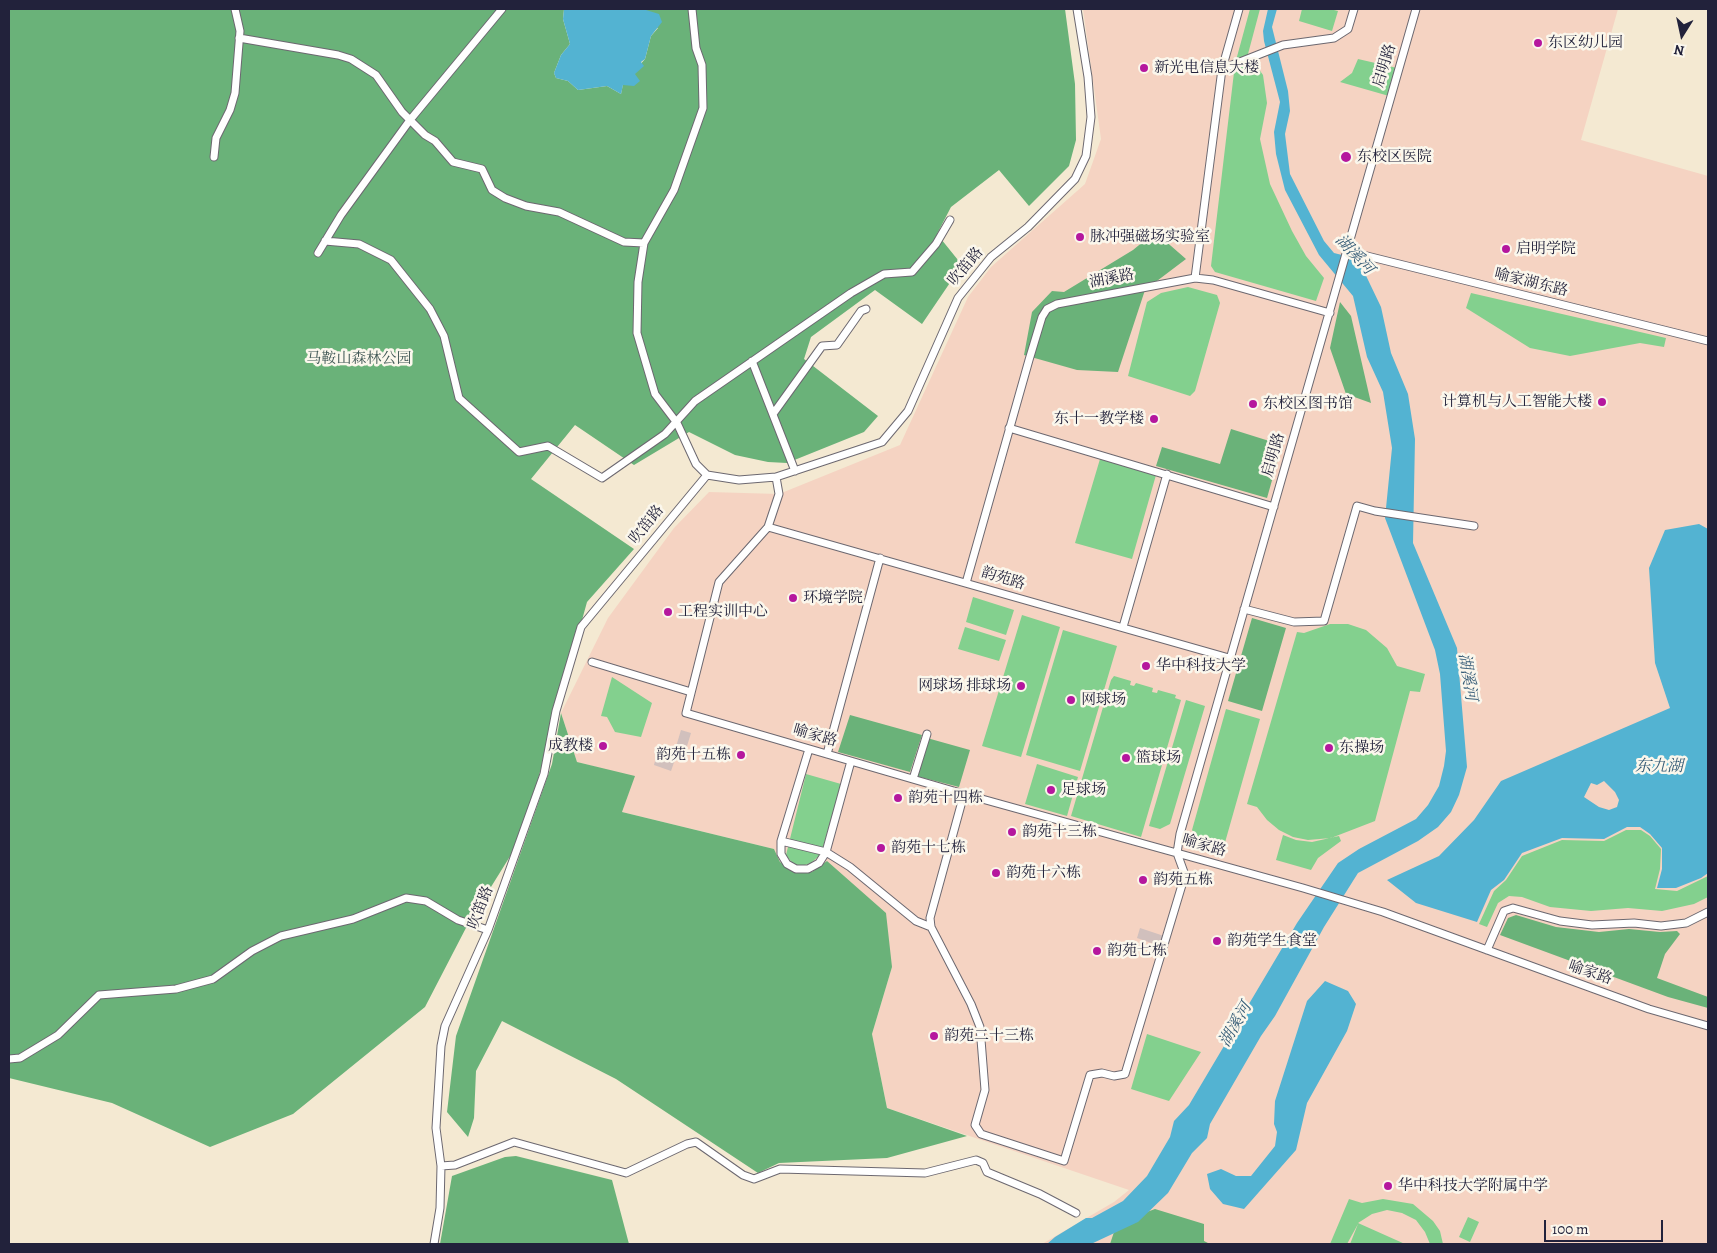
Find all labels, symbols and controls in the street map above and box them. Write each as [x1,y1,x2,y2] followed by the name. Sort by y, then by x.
[1657,10,1707,60] north arrow
[1548,34,1623,52] place label: 东区幼儿园
[1532,37,1544,49] marker: 东区幼儿园
[1673,40,1686,61] text: N
[1370,42,1400,90] street label: 启明路
[1154,59,1259,77] place label: 新光电信息大楼
[1138,62,1150,74] marker: 新光电信息大楼
[1357,148,1432,166] place label: 东校区医院
[1339,150,1353,164] marker: 东校区医院
[1090,228,1210,246] place label: 脉冲强磁场实验室
[1074,231,1086,243] marker: 脉冲强磁场实验室
[1331,231,1377,279] water label: 湖溪河
[1516,240,1576,258] place label: 启明学院
[1500,243,1512,255] marker: 启明学院
[945,244,987,290] street label: 吹笛路
[1492,265,1570,301] street label: 喻家湖东路
[1088,266,1136,292] street label: 湖溪路
[307,350,411,368] park label: 马鞍山森林公园
[1442,393,1592,411] place label: 计算机与人工智能大楼
[1263,395,1353,413] place label: 东校区图书馆
[1596,396,1608,408] marker: 计算机与人工智能大楼
[1247,398,1259,410] marker: 东校区图书馆
[1054,410,1144,428] place label: 东十一教学楼
[1148,413,1160,425] marker: 东十一教学楼
[1259,431,1289,479] street label: 启明路
[626,502,668,548] street label: 吹笛路
[979,564,1027,594] street label: 韵苑路
[803,589,863,607] place label: 环境学院
[787,592,799,604] marker: 环境学院
[678,603,768,621] place label: 工程实训中心
[662,606,674,618] marker: 工程实训中心
[1454,652,1480,702] water label: 湖溪河
[1156,657,1246,675] place label: 华中科技大学
[1140,660,1152,672] marker: 华中科技大学
[918,677,1011,695] place label: 网球场 排球场
[1015,680,1027,692] marker: 网球场 排球场
[1081,691,1126,709] place label: 网球场
[1065,694,1077,706] marker: 网球场
[791,721,839,751] street label: 喻家路
[548,737,593,755] place label: 成教楼
[1339,739,1384,757] place label: 东操场
[597,740,609,752] marker: 成教楼
[1323,742,1335,754] marker: 东操场
[656,746,731,764] place label: 韵苑十五栋
[735,749,747,761] marker: 韵苑十五栋
[1136,749,1181,767] place label: 篮球场
[1120,752,1132,764] marker: 篮球场
[1635,757,1683,777] water label: 东九湖
[1061,781,1106,799] place label: 足球场
[1045,784,1057,796] marker: 足球场
[908,789,983,807] place label: 韵苑十四栋
[892,792,904,804] marker: 韵苑十四栋
[1022,823,1097,841] place label: 韵苑十三栋
[1006,826,1018,838] marker: 韵苑十三栋
[1180,831,1228,861] street label: 喻家路
[891,839,966,857] place label: 韵苑十七栋
[875,842,887,854] marker: 韵苑十七栋
[1006,864,1081,882] place label: 韵苑十六栋
[990,867,1002,879] marker: 韵苑十六栋
[1153,871,1213,889] place label: 韵苑五栋
[1137,874,1149,886] marker: 韵苑五栋
[465,884,497,932] street label: 吹笛路
[1227,932,1317,950] place label: 韵苑学生食堂
[1211,935,1223,947] marker: 韵苑学生食堂
[1107,942,1167,960] place label: 韵苑七栋
[1091,945,1103,957] marker: 韵苑七栋
[1566,957,1614,989] street label: 喻家路
[1216,999,1256,1051] water label: 湖溪河
[944,1027,1034,1045] place label: 韵苑二十三栋
[928,1030,940,1042] marker: 韵苑二十三栋
[1398,1177,1548,1195] place label: 华中科技大学附属中学
[1382,1180,1394,1192] marker: 华中科技大学附属中学
[1547,1210,1666,1242] scale bar
[1552,1219,1589,1239] text: 100 m

